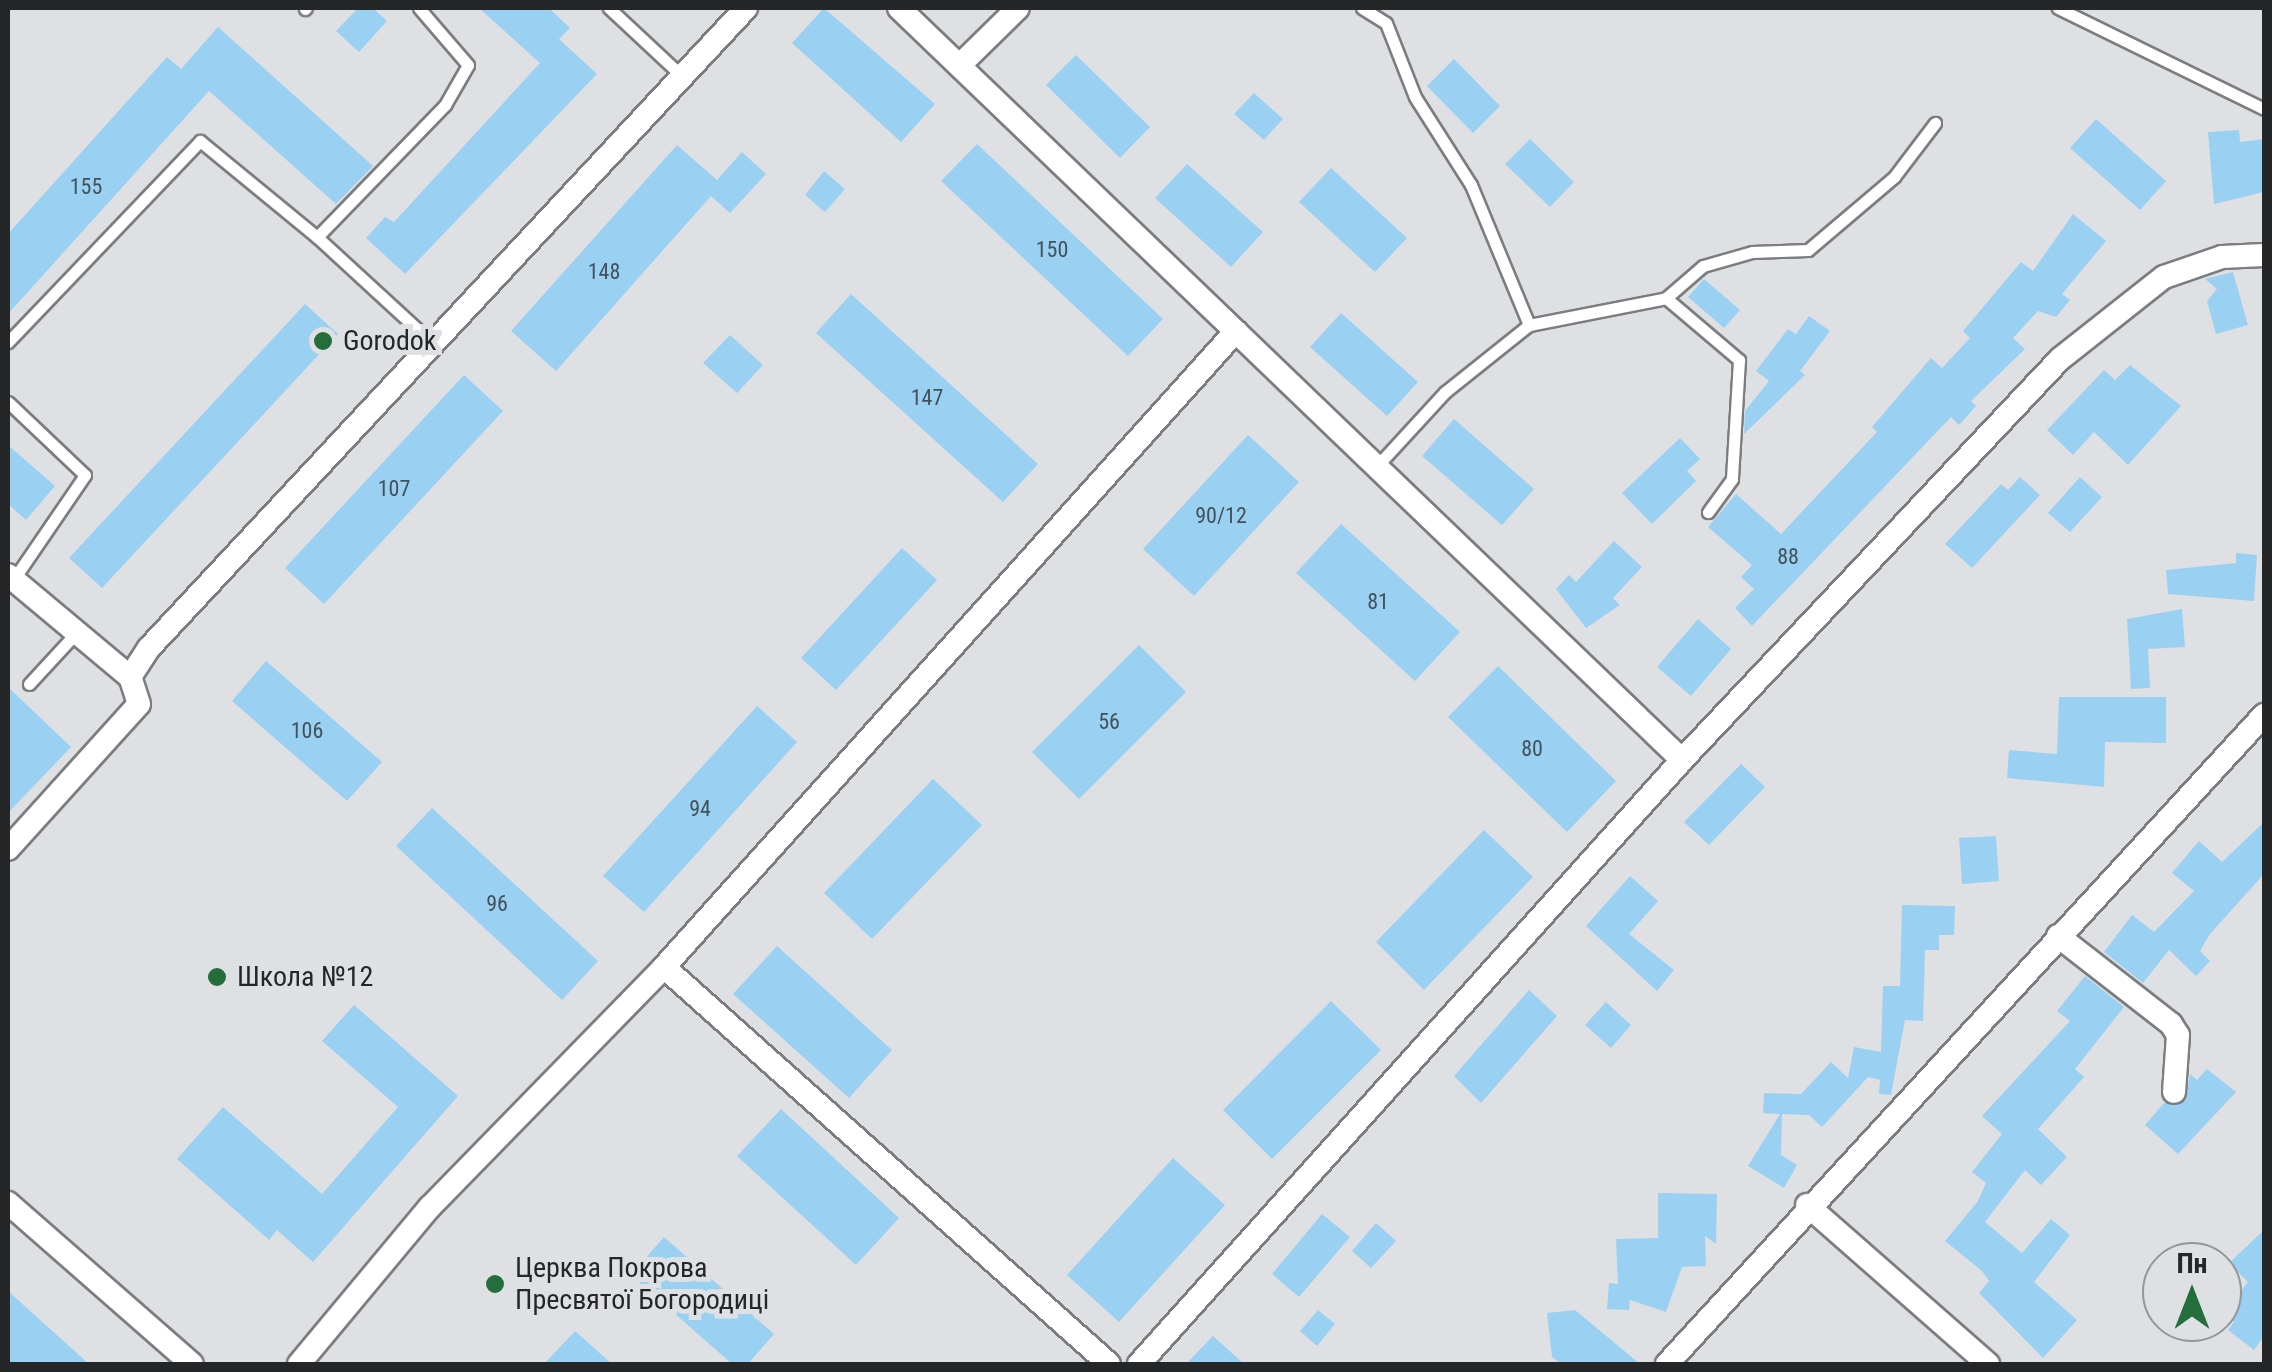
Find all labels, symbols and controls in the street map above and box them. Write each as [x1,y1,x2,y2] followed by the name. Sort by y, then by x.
[70,174,102,200] house number: 155
[1036,237,1068,263] house number: 150
[588,259,620,285] house number: 148
[343,324,436,358] place label: Gorodok
[312,330,334,352] marker: Gorodok
[911,385,943,411] house number: 147
[378,476,410,502] house number: 107
[1195,503,1247,529] house number: 90/12
[1777,544,1799,570] house number: 88
[1367,589,1389,615] house number: 81
[1098,709,1120,735] house number: 56
[291,718,323,744] house number: 106
[1521,736,1543,762] house number: 80
[689,796,711,822] house number: 94
[486,891,508,917] house number: 96
[237,960,373,994] place label: Школа №12
[206,966,228,988] marker: Школа №12
[2142,1242,2242,1342] north arrow
[2176,1247,2208,1280] text: Пн
[515,1251,769,1317] place label: Церква Покрова Пресвятої Богородиці
[484,1273,506,1295] marker: Церква Покрова Пресвятої Богородиці

